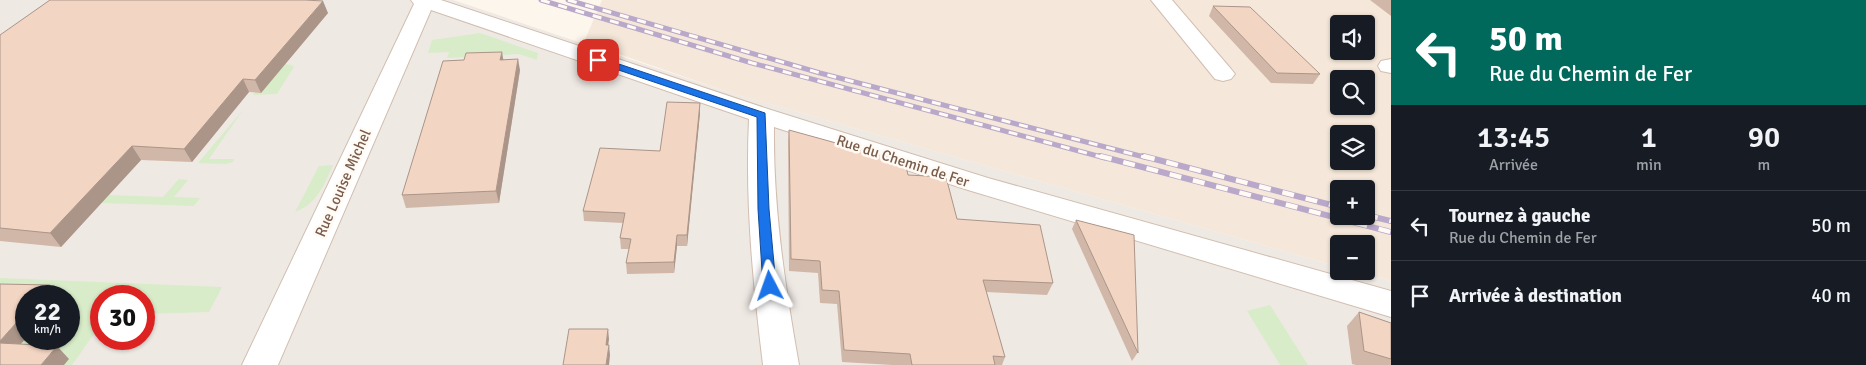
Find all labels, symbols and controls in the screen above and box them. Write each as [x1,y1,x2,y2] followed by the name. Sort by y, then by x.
[1330,15,1375,280] map controls
[1330,15,1375,60] button: sound
[1489,17,1563,60] text: 50 m
[1406,20,1471,85] icon: left
[577,39,619,81] pin
[584,46,612,74] icon: arrive
[1489,60,1692,87] text: Rue du Chemin de Fer
[1330,70,1375,115] button: search
[1477,119,1550,156] text: 13:45
[1641,119,1657,156] text: 1
[1748,119,1780,156] text: 90
[1330,125,1375,170] button: layers
[311,126,375,240] street label: Rue Louise Michel
[834,131,972,191] street label: Rue du Chemin de Fer
[1489,155,1538,175] text: Arrivée
[1636,155,1662,175] text: min
[1758,155,1770,175] text: m
[1330,180,1375,225] button: +
[1449,204,1590,228] text: Tournez à gauche
[1406,212,1434,240] icon: left
[1811,214,1851,238] text: 50 m
[1449,228,1597,248] text: Rue du Chemin de Fer
[1330,235,1375,280] button: −
[743,259,795,311] position arrow
[1406,282,1434,310] icon: arrive
[1449,284,1622,308] text: Arrivée à destination
[1811,284,1851,308] text: 40 m
[90,285,155,350] speed limit sign: 30
[34,296,61,327] text: 22
[34,322,61,337] text: km/h

